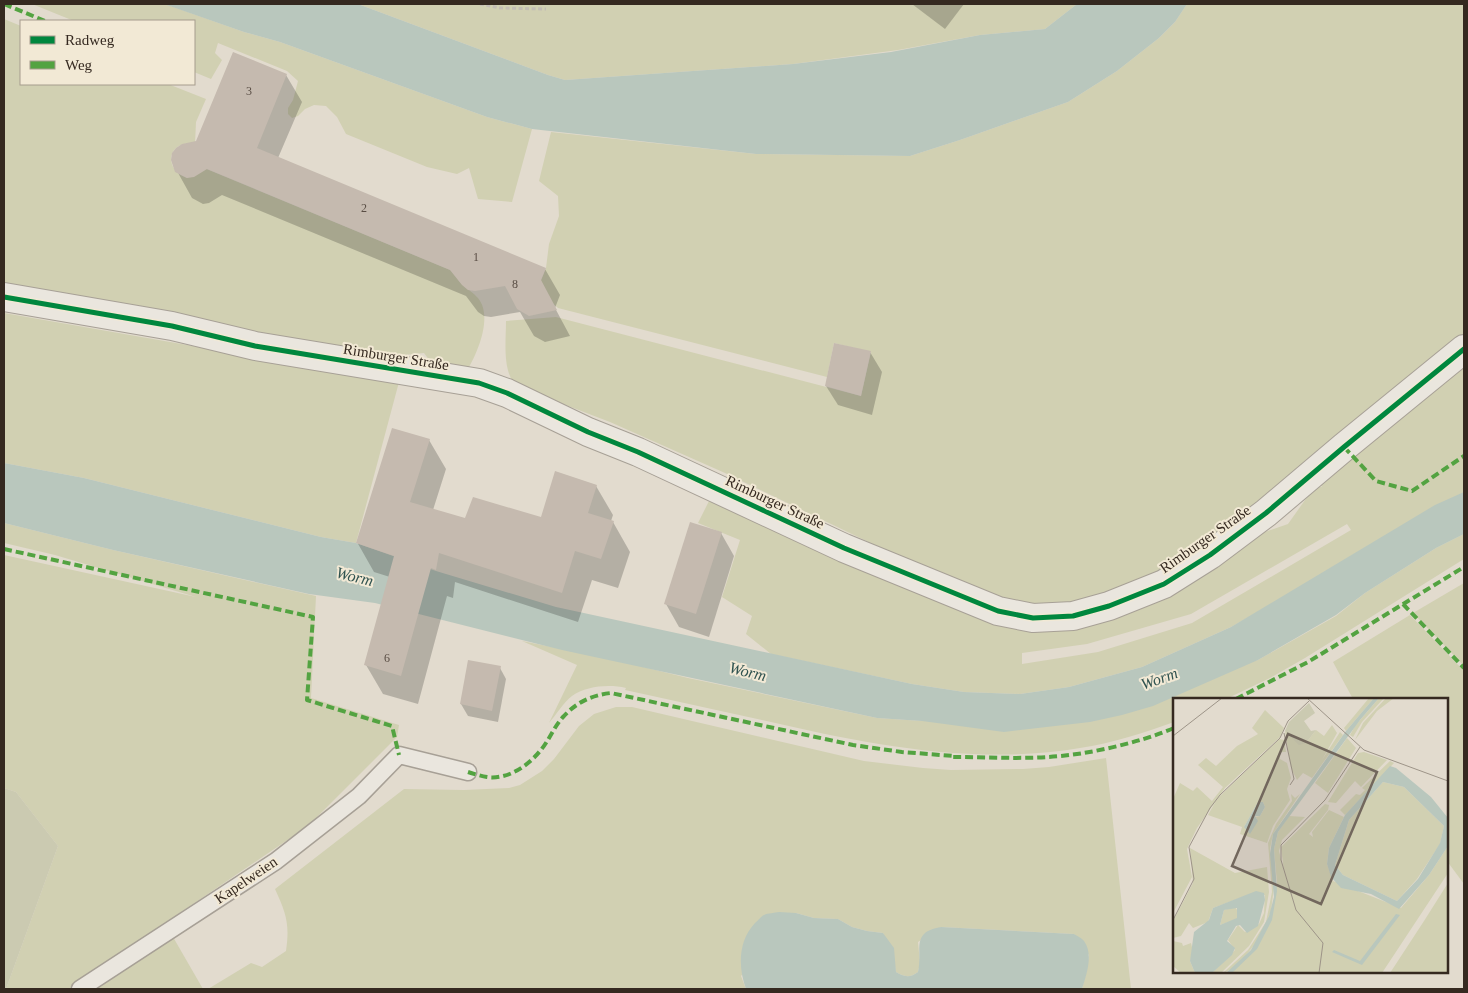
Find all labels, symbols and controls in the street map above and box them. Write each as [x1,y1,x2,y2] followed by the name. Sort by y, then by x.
[20,20,195,85] legend
[65,32,115,48] text: Radweg
[65,57,93,73] text: Weg
[246,84,252,98] house number: 3
[361,201,367,215] house number: 2
[473,250,479,264] house number: 1
[512,277,518,291] house number: 8
[342,341,450,373] street label: Rimburger Straße
[723,472,827,532] street label: Rimburger Straße
[1157,502,1254,576] street label: Rimburger Straße
[335,564,375,589] water label: Worm
[384,651,390,665] house number: 6
[728,659,768,684] water label: Worm
[1139,664,1180,693] water label: Worm
[1173,698,1448,973] inset map
[212,853,281,907] street label: Kapelweien

